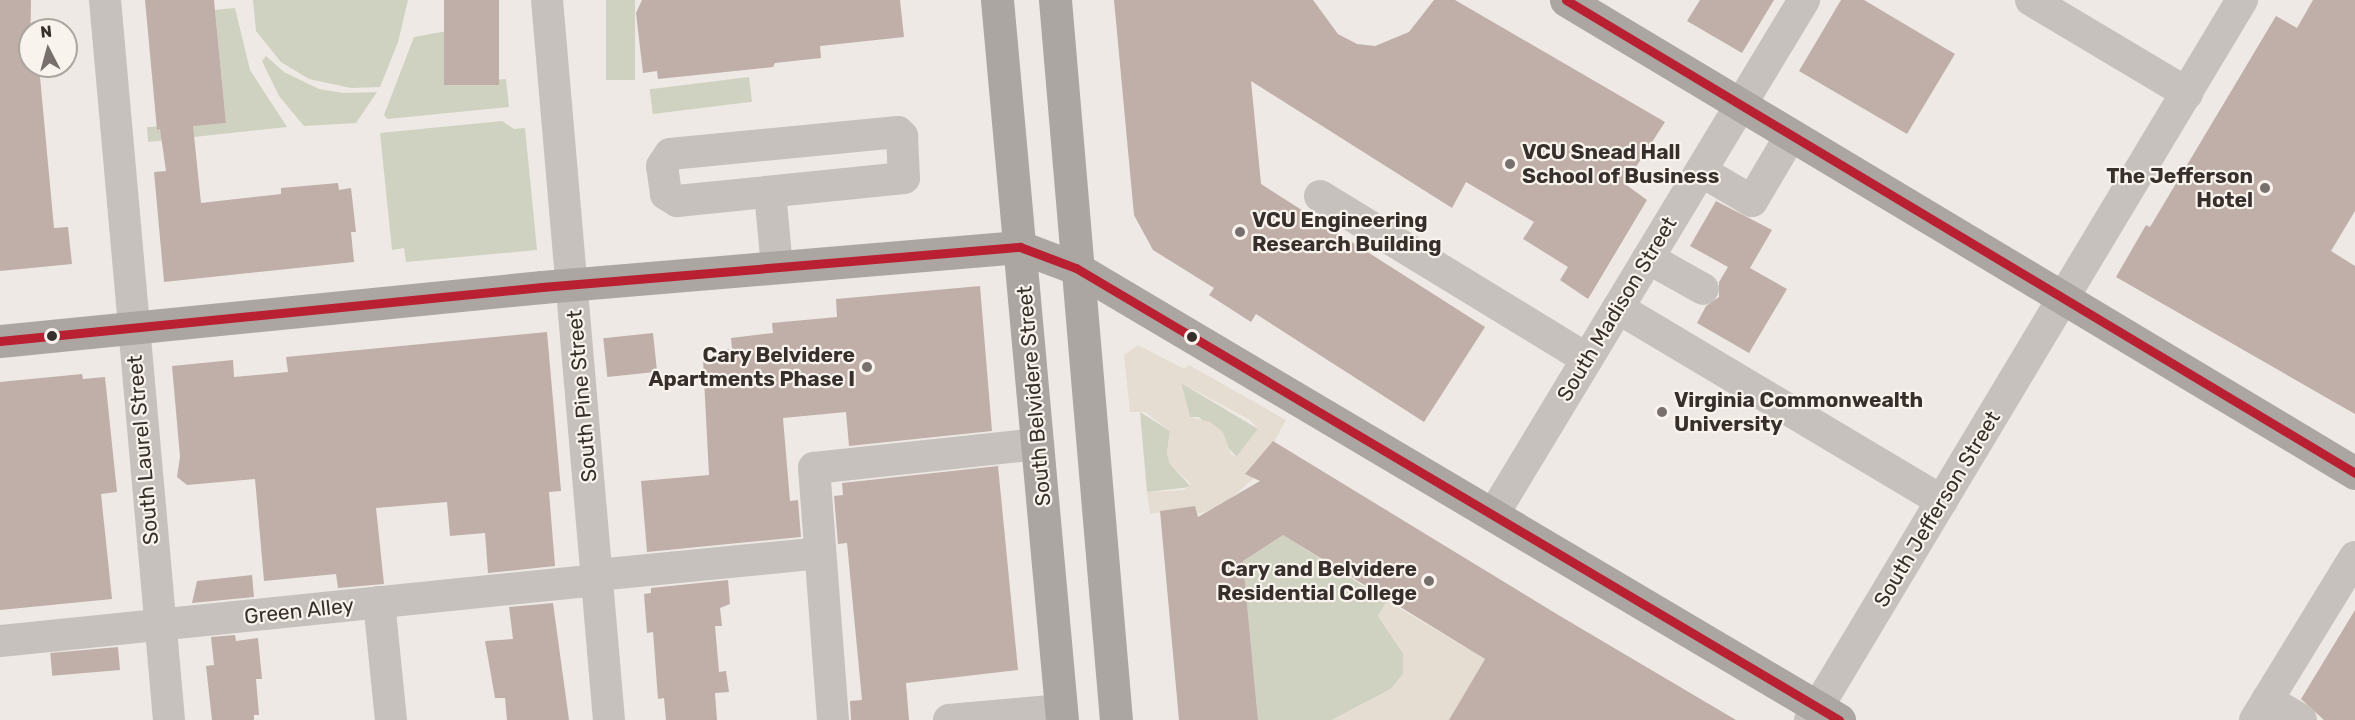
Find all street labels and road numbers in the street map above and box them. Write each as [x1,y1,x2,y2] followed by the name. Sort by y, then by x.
[1552,212,1682,406] street label: South Madison Street
[1012,285,1056,507] street label: South Belvidere Street
[562,309,602,483] street label: South Pine Street
[122,354,164,546] street label: South Laurel Street
[1868,406,2006,612] street label: South Jefferson Street
[243,593,355,629] street label: Green Alley

